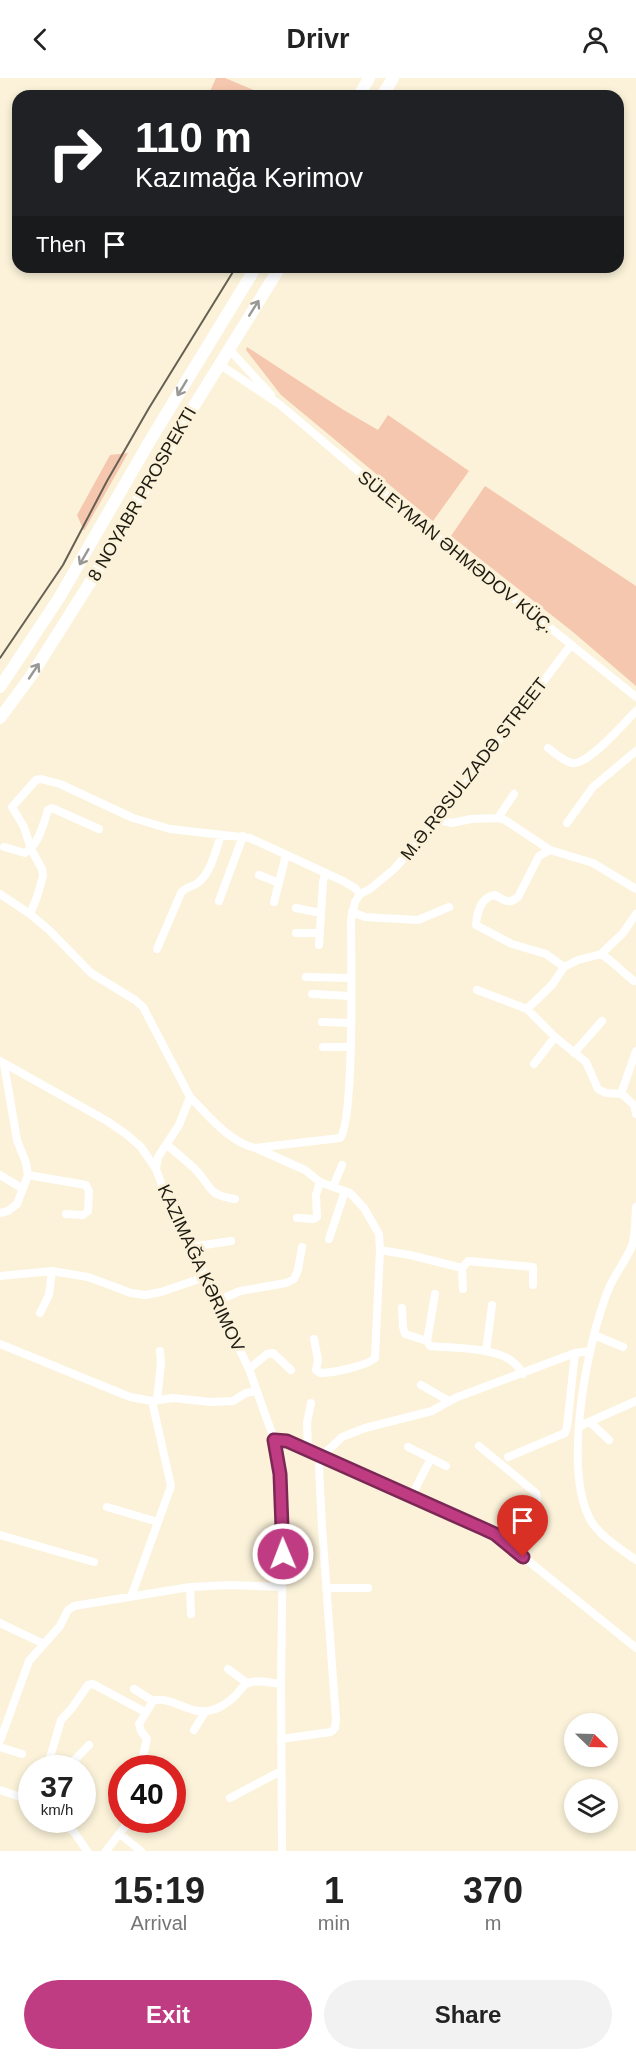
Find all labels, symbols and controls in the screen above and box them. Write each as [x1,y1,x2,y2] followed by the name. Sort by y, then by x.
[24,23,57,56] icon: back
[579,23,612,56] icon: person
[286,24,350,54] text: Drivr
[36,114,114,192] icon: right
[135,114,252,161] text: 110 m
[135,163,363,193] text: Kazımağa Kərimov
[98,228,131,261] icon: arrive
[36,232,86,257] text: Then
[249,300,261,317] one-way arrow
[175,379,187,396] one-way arrow
[84,403,200,585] street label: 8 NOYABR PROSPEKTI
[354,467,558,637] street label: SÜLEYMAN ƏHMƏDOV KÜÇ.
[78,547,89,565] one-way arrow
[28,663,40,680] one-way arrow
[397,674,551,864] street label: M.Ə.RƏSULZADƏ STREET
[154,1181,249,1355] street label: KAZIMAĞA KƏRIMOV
[497,1495,548,1557] pin
[506,1504,539,1537] icon: arrive
[251,1522,315,1586] position arrow
[564,1713,618,1767] north arrow
[564,1713,618,1833] map controls
[108,1755,186,1833] speed limit sign: 40
[40,1770,74,1803] text: 37
[564,1779,618,1833] button: layers
[41,1801,73,1818] text: km/h
[113,1870,205,1911] text: 15:19
[324,1870,344,1911] text: 1
[463,1870,523,1911] text: 370
[131,1912,187,1934] text: Arrival
[318,1912,350,1934] text: min
[485,1912,501,1934] text: m
[24,1980,312,2049] button: Exit
[324,1980,612,2049] button: Share

